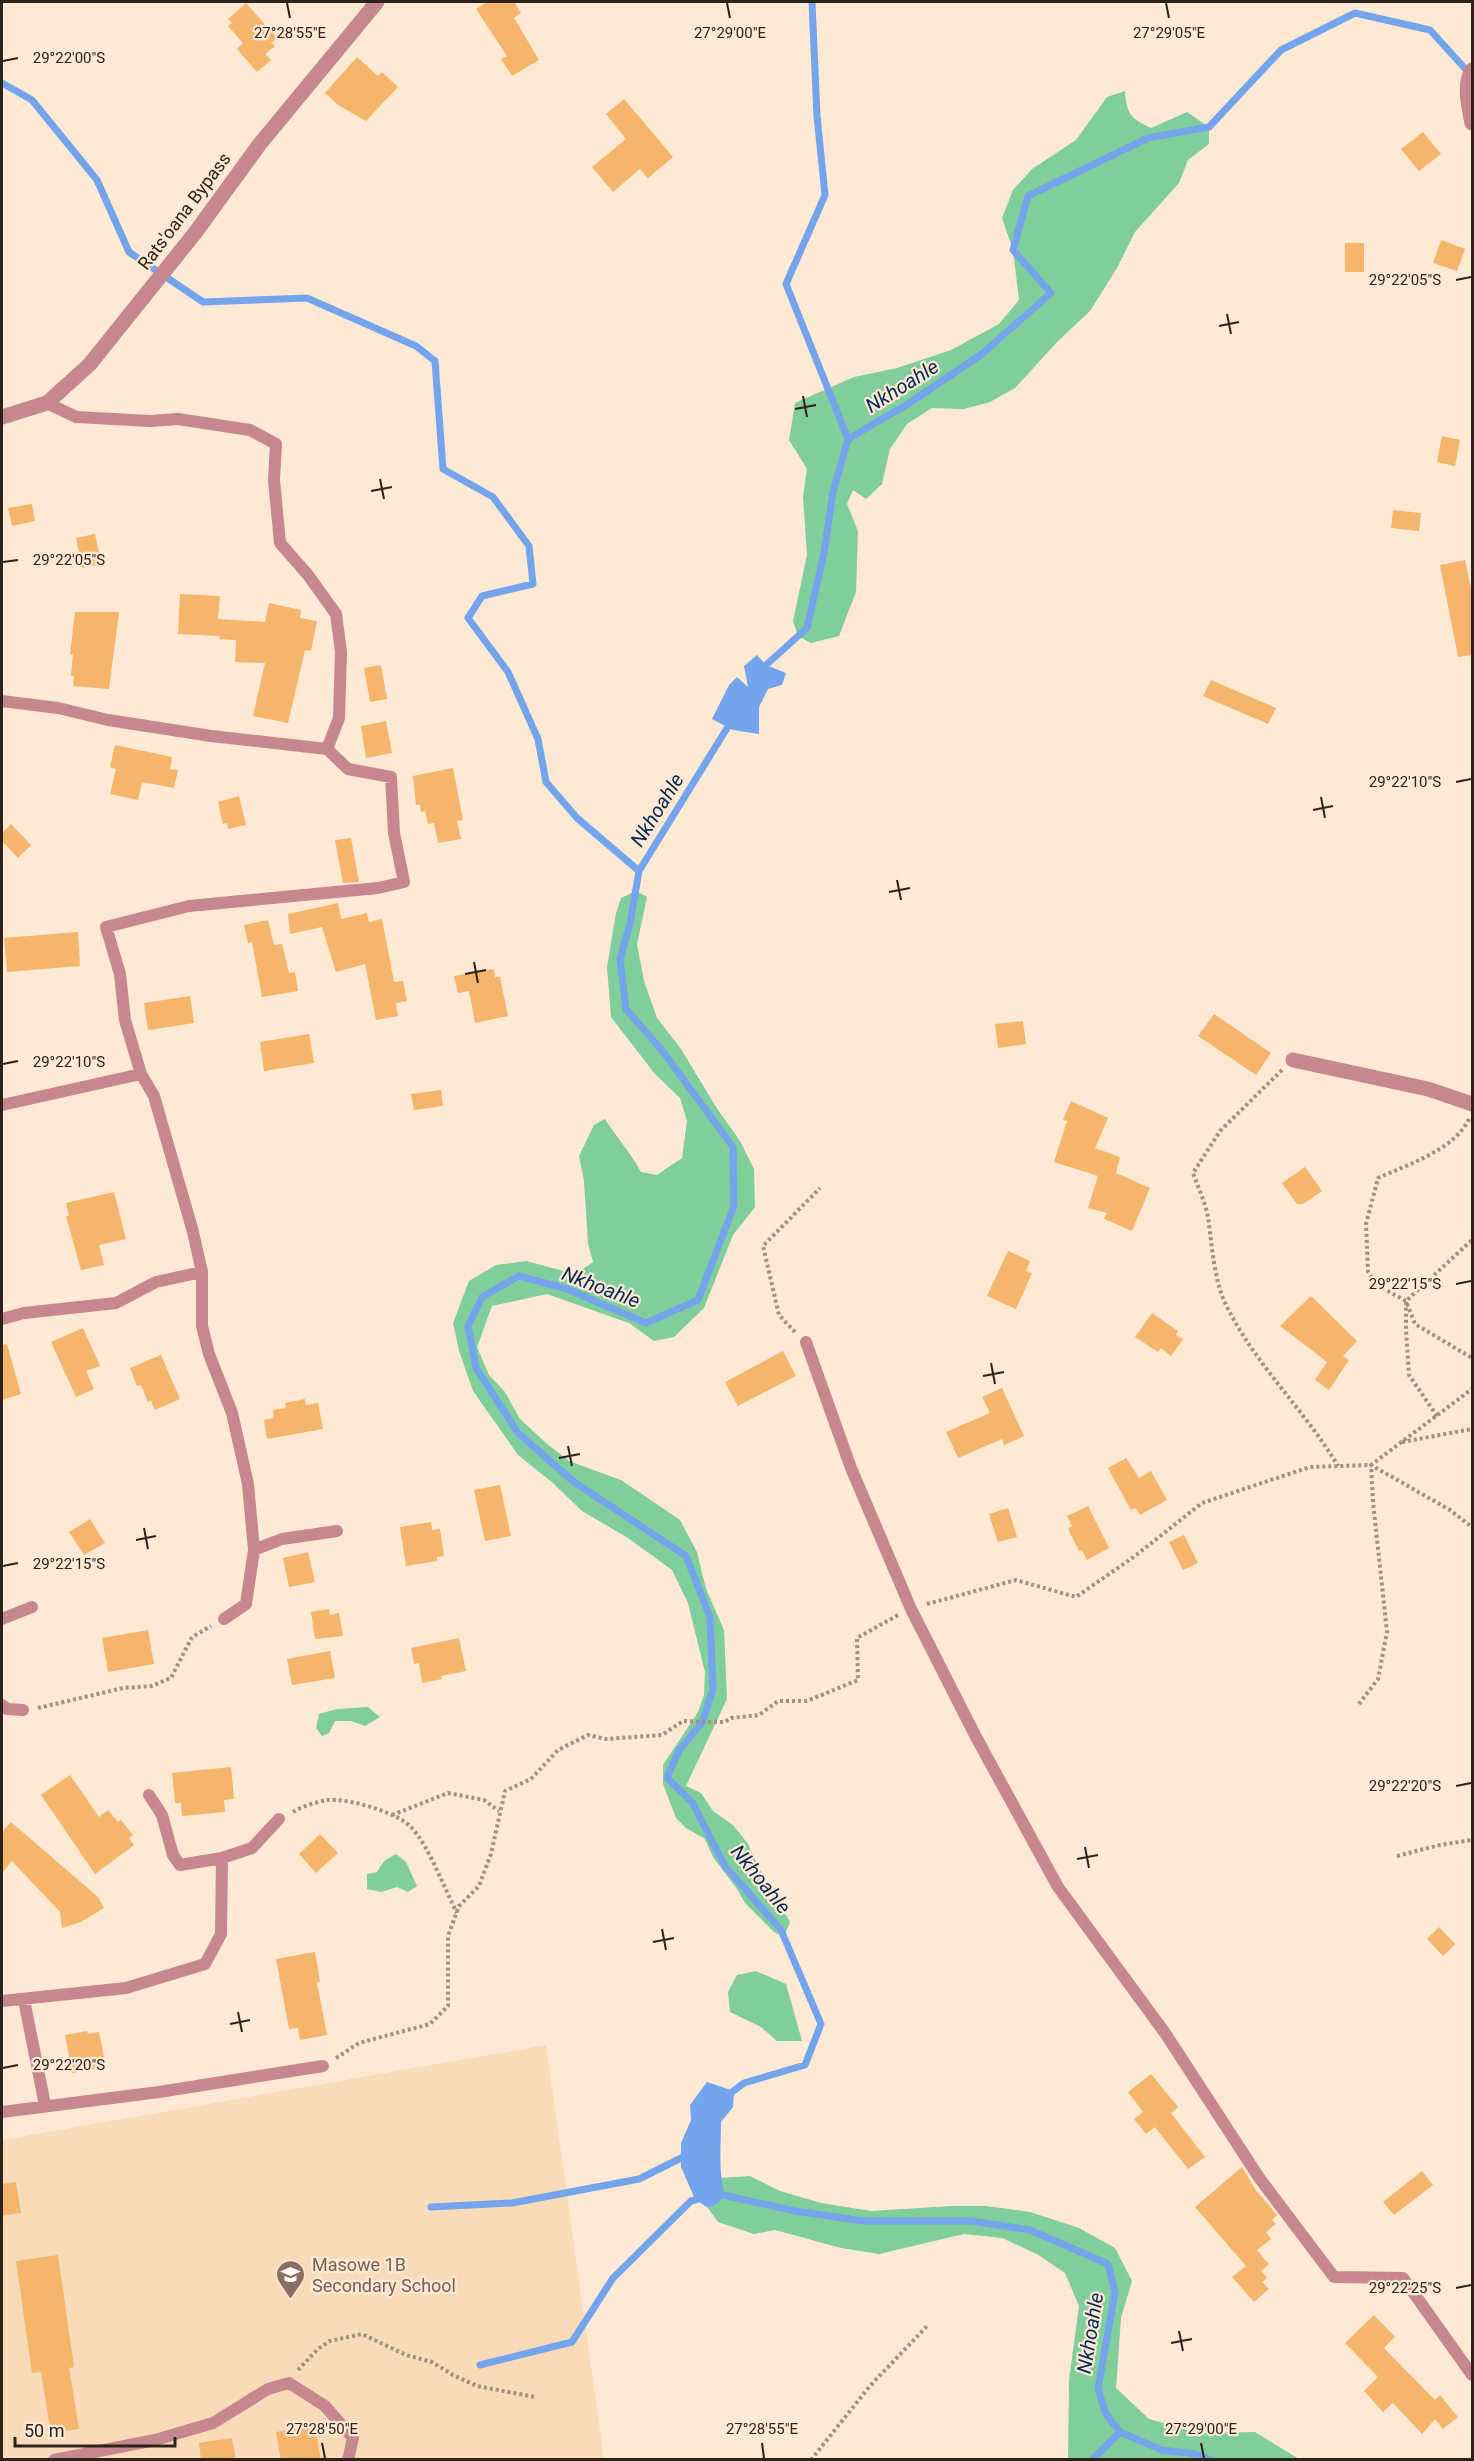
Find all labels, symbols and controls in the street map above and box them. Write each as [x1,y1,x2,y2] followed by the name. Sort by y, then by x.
[254,24,327,42] text: 27°28'55"E
[694,24,767,42] text: 27°29'00"E
[1133,24,1206,42] text: 27°29'05"E
[33,49,105,67] text: 29°22'00"S
[133,148,235,274] street label: Rats'oana Bypass
[1369,271,1441,289] text: 29°22'05"S
[861,354,943,418] water label: Nkhoahle
[33,551,105,569] text: 29°22'05"S
[625,769,689,851] water label: Nkhoahle
[1369,773,1441,791] text: 29°22'10"S
[33,1053,105,1071] text: 29°22'10"S
[559,1261,643,1313] water label: Nkhoahle
[1369,1275,1441,1293] text: 29°22'15"S
[33,1555,105,1573] text: 29°22'15"S
[1369,1777,1441,1795] text: 29°22'20"S
[726,1840,796,1918] water label: Nkhoahle
[33,2056,105,2074] text: 29°22'20"S
[312,2254,456,2296] place label: Masowe 1B Secondary School
[275,2258,307,2300] school or university icon: Masowe 1B Secondary School
[1369,2279,1441,2297] text: 29°22'25"S
[1072,2291,1108,2375] water label: Nkhoahle
[15,2410,176,2448] scale bar
[24,2420,64,2441] text: 50 m
[286,2420,359,2438] text: 27°28'50"E
[726,2420,799,2438] text: 27°28'55"E
[1165,2420,1238,2438] text: 27°29'00"E

